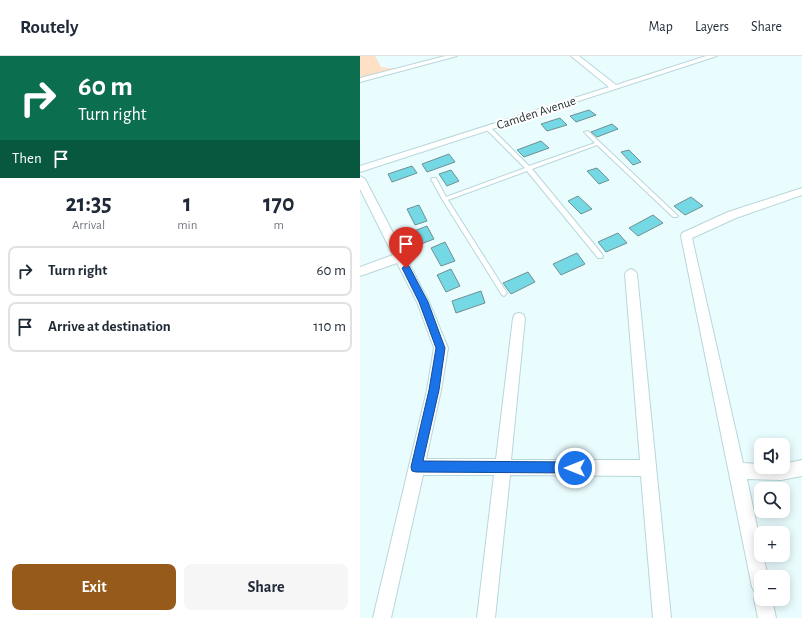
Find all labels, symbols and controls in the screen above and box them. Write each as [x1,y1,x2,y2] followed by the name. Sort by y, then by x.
[20,18,79,37] text: Routely
[648,20,673,34] text: Map
[695,20,729,34] text: Layers
[751,20,782,34] text: Share
[12,72,64,124] icon: right
[78,73,133,101] text: 60 m
[495,94,578,132] street label: Camden Avenue
[78,106,147,124] text: Turn right
[50,148,72,170] icon: arrive
[12,151,42,166] text: Then
[66,192,112,216] text: 21:35
[183,192,192,216] text: 1
[263,192,294,216] text: 170
[72,219,105,232] text: Arrival
[177,219,197,232] text: min
[274,219,284,232] text: m
[389,227,423,268] pin
[395,233,417,255] icon: arrive
[14,260,36,282] icon: right
[48,263,107,278] text: Turn right
[317,263,346,278] text: 60 m
[14,316,36,338] icon: arrive
[48,319,171,334] text: Arrive at destination
[313,319,346,334] text: 110 m
[754,438,790,606] map controls
[754,438,790,474] button: sound
[554,447,596,489] position arrow
[754,482,790,518] button: search
[754,526,790,562] button: +
[12,564,176,610] button: Exit
[184,564,348,610] button: Share
[754,570,790,606] button: −

